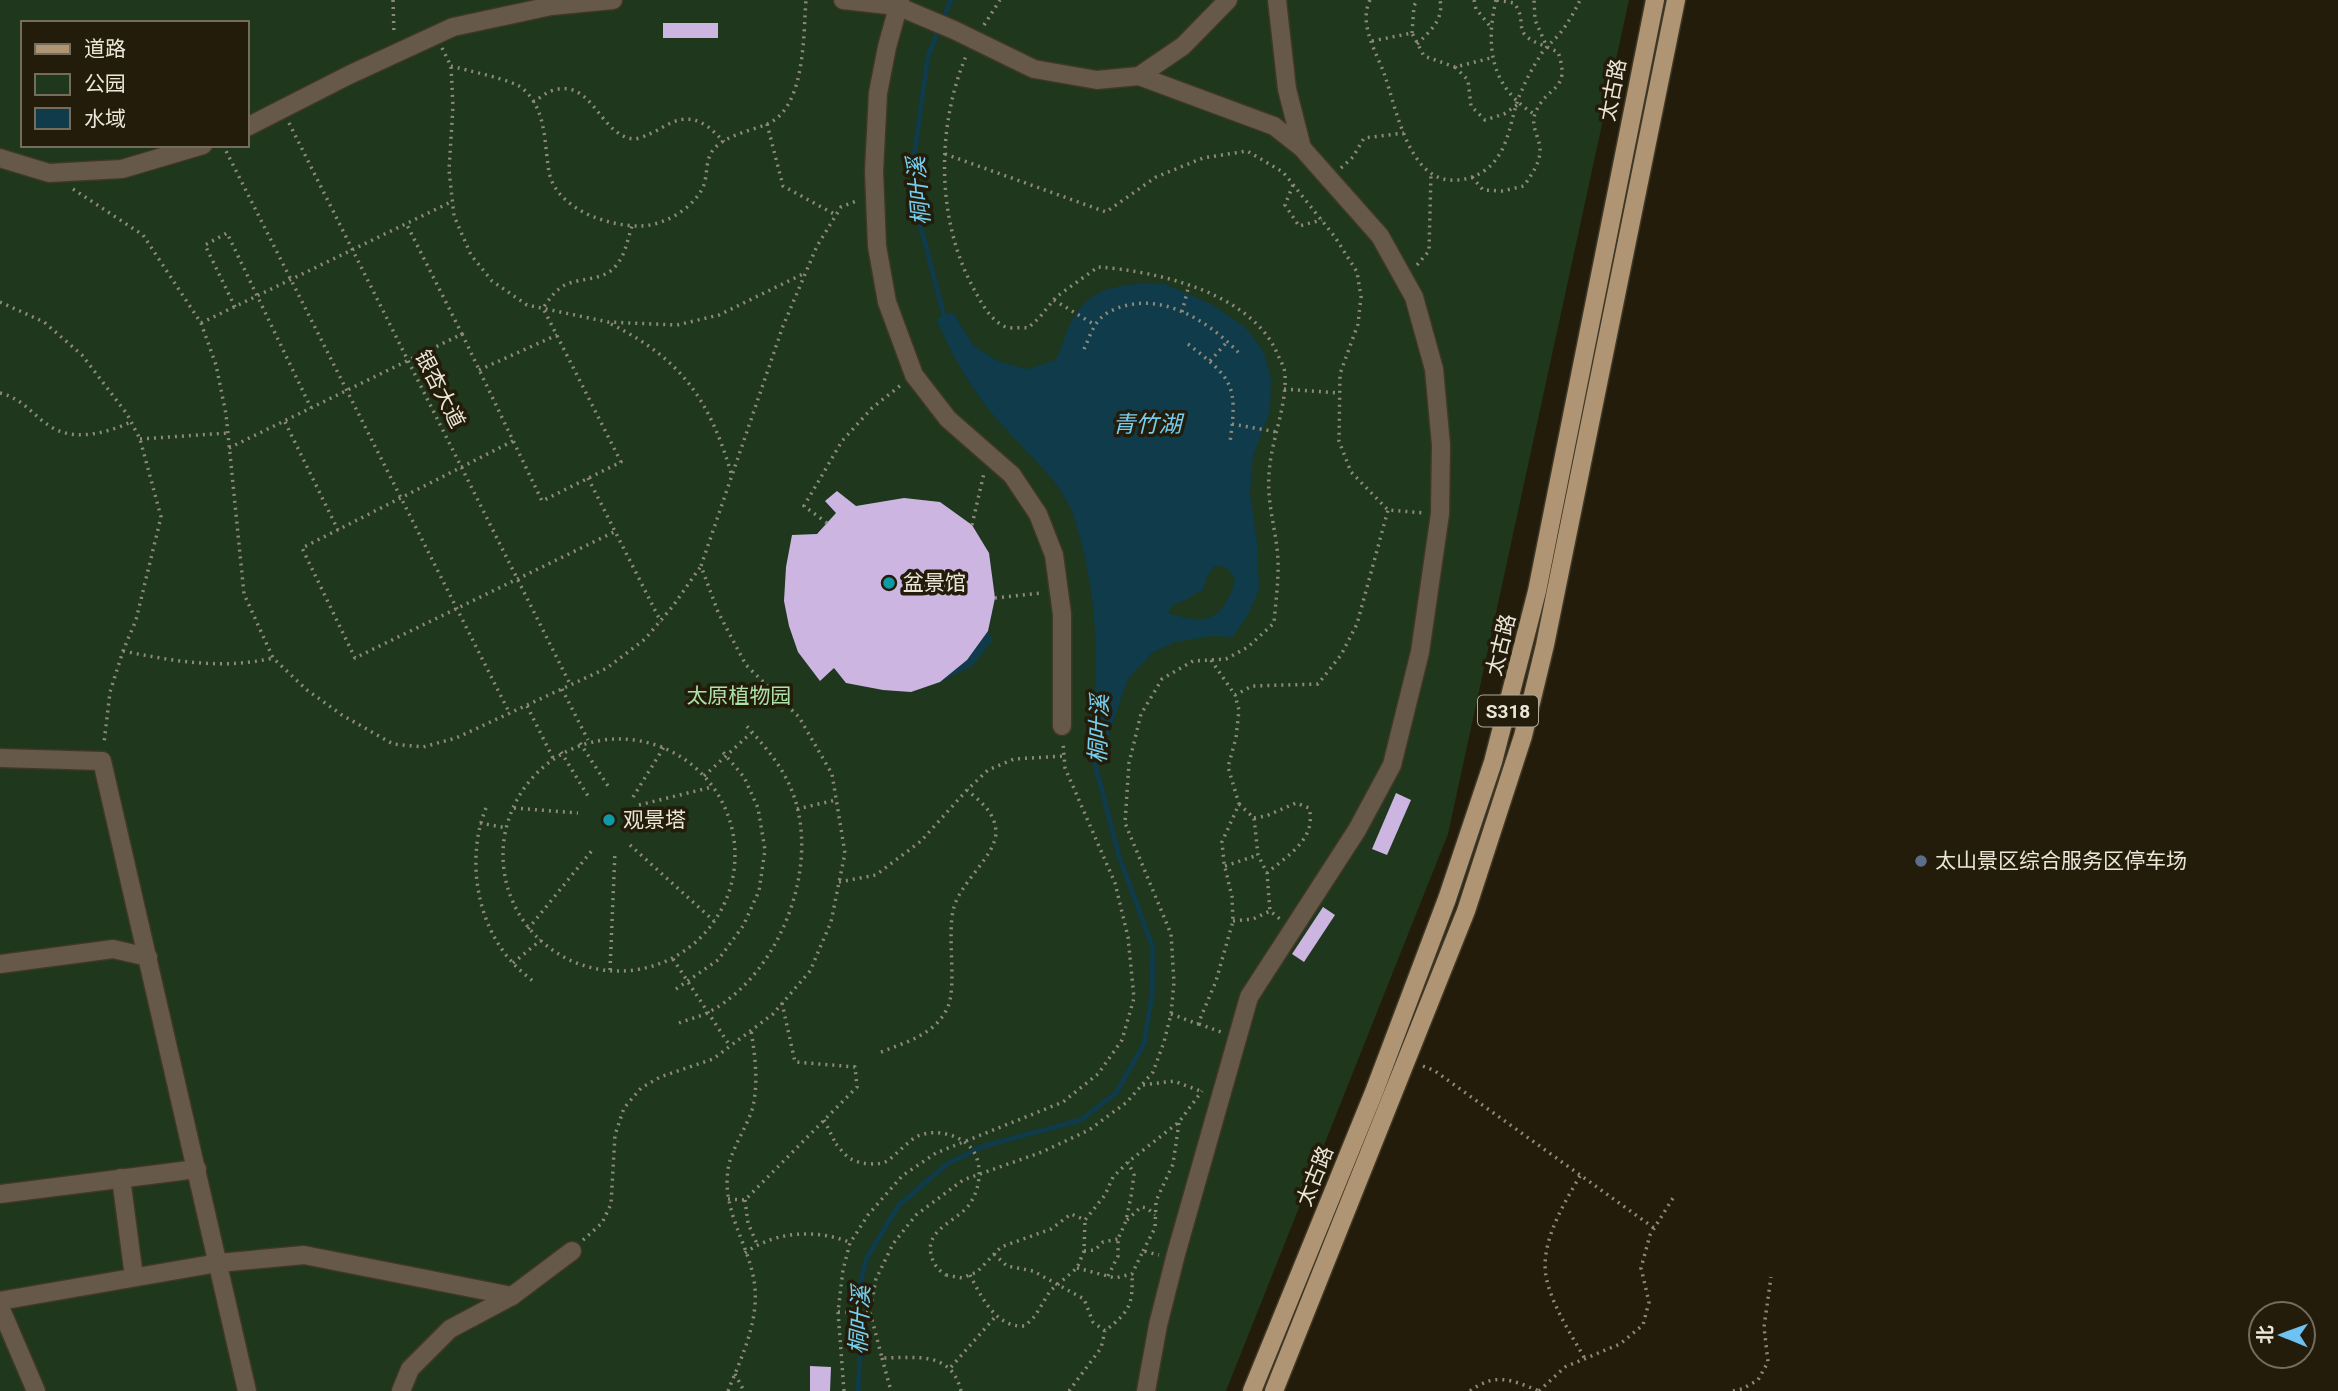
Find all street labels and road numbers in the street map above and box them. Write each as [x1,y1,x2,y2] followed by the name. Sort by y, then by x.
[1595,57,1631,123] street label: 太古路
[410,346,470,432] street label: 银杏大道
[1482,612,1520,678] street label: 太古路
[1478,696,1538,726] road number: S318
[1292,1142,1338,1210] street label: 太古路

